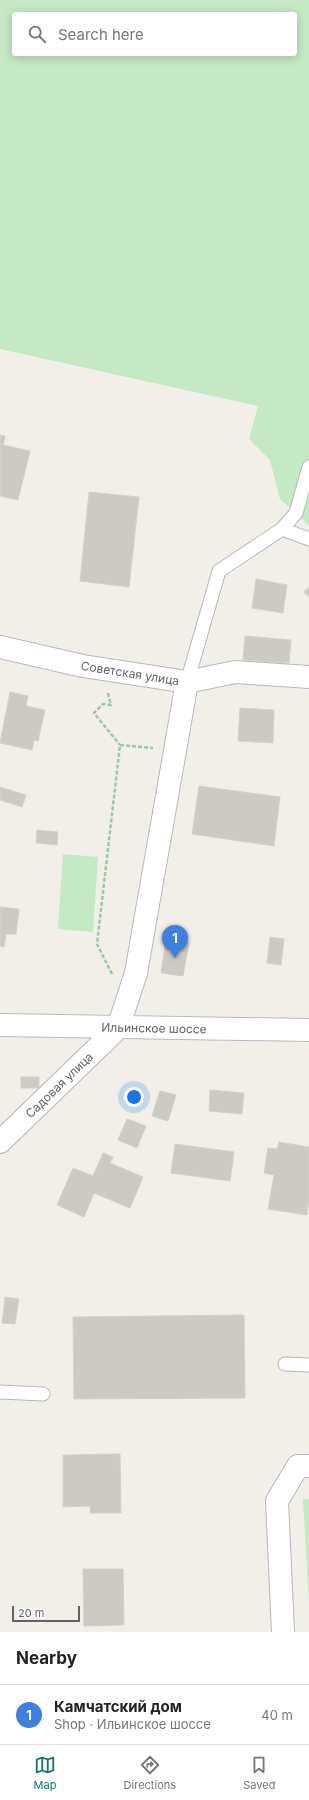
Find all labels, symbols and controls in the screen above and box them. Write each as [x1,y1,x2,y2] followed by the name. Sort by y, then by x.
[12,12,297,56] search box
[26,23,48,45] icon: search
[58,25,144,44] text: Search here
[80,658,180,688] street label: Советская улица
[162,925,188,958] pin: 1
[101,1020,207,1036] street label: Ильинское шоссе
[22,1049,96,1121] street label: Садовая улица
[124,1087,144,1107] your location
[12,1604,80,1623] scale bar
[18,1606,44,1620] text: 20 m
[16,1648,77,1668] text: Nearby
[54,1697,182,1716] text: Камчатский дом
[26,1707,32,1723] text: 1
[261,1707,293,1723] text: 40 m
[54,1716,211,1732] text: Shop · Ильинское шоссе
[34,1754,56,1792] tab: Map
[124,1754,176,1792] tab: Directions
[243,1754,275,1792] tab: Saved

